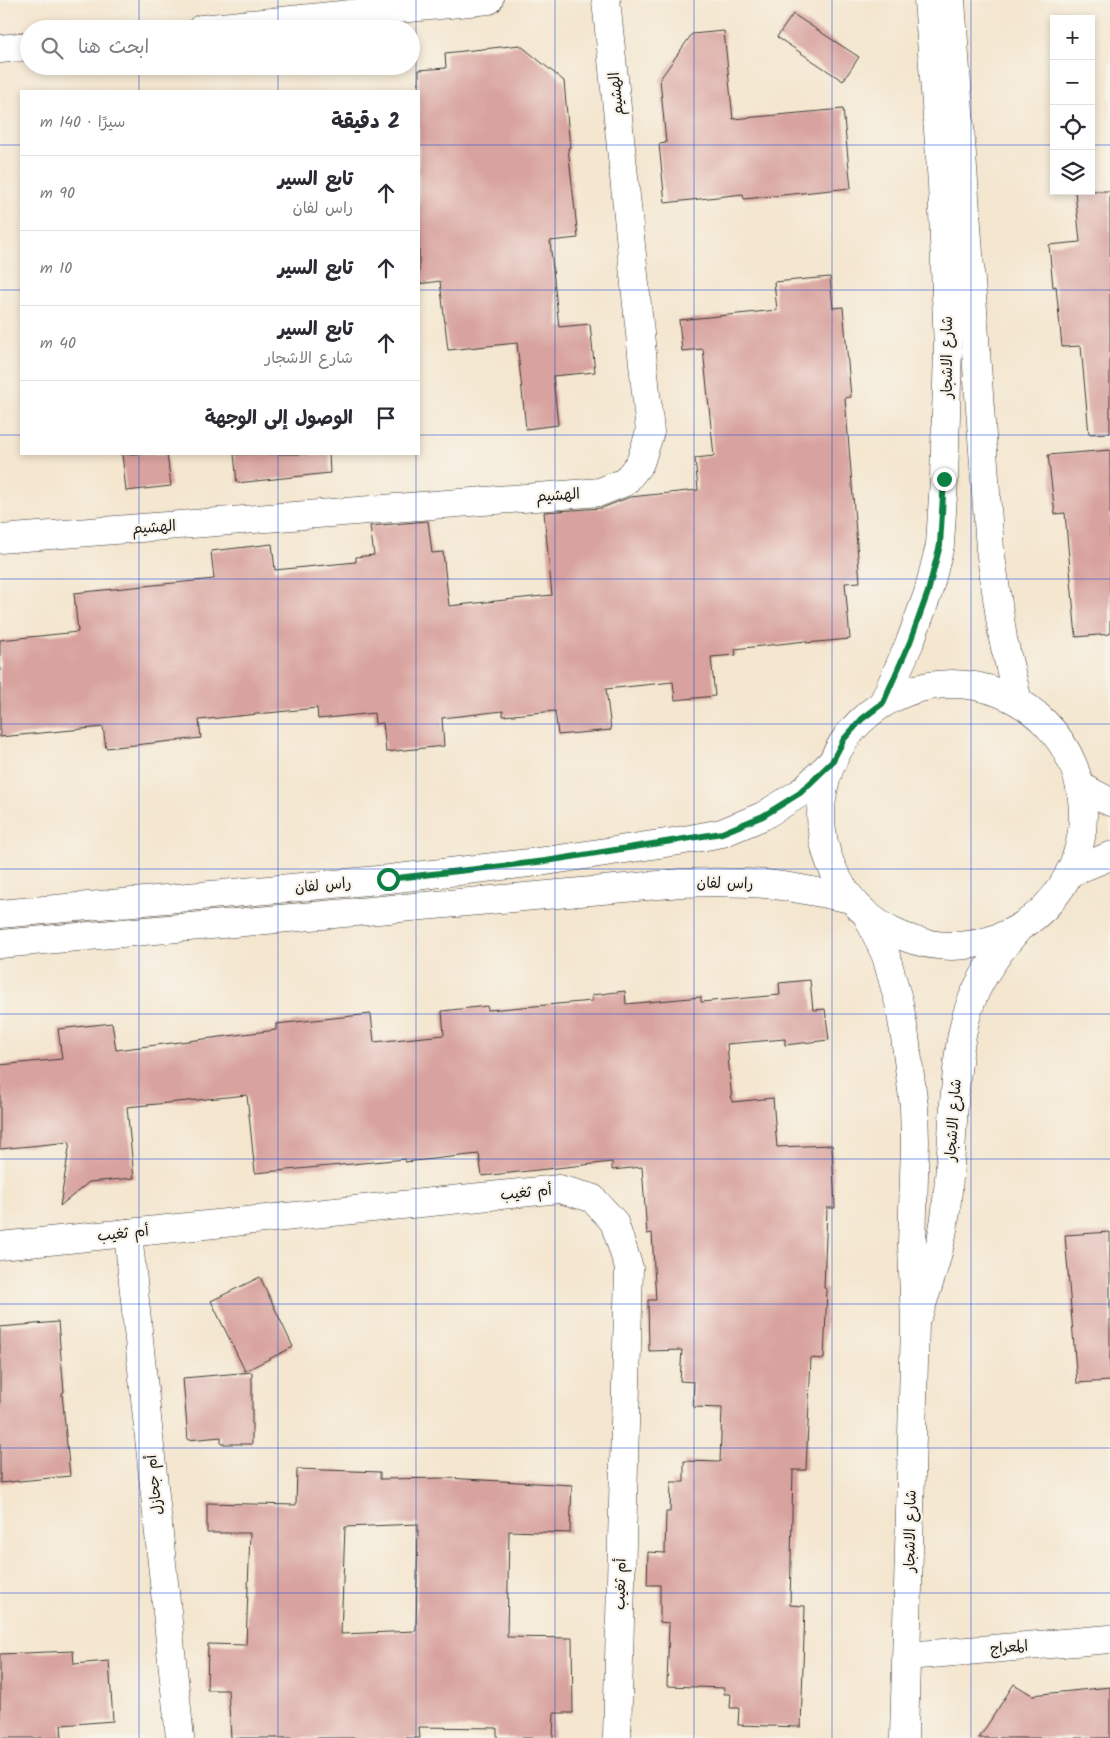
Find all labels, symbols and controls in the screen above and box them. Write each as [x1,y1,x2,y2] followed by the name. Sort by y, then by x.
[1050,15,1095,195] map controls
[1050,15,1095,60] button: +
[20,20,420,75] search box
[78,33,149,63] text: ابحث هنا
[38,34,66,62] icon: search
[1050,60,1095,105] button: −
[603,71,631,117] street label: الهشيم
[1050,105,1095,150] button: locate
[331,106,400,139] text: 2 دقيقة
[40,110,125,135] text: سيرًا · 140 m
[1050,150,1095,195] button: layers
[278,165,353,195] text: تابع السير
[372,179,400,207] icon: ahead
[40,181,75,206] text: 90 m
[293,196,353,221] text: راس لفان
[278,254,353,284] text: تابع السير
[372,254,400,282] icon: ahead
[40,256,72,281] text: 10 m
[278,315,353,345] text: تابع السير
[936,316,960,399] street label: شارع الاشجار
[372,329,400,357] icon: ahead
[40,331,76,356] text: 40 m
[265,346,353,371] text: شارع الاشجار
[205,404,353,434] text: الوصول إلى الوجهة
[372,404,400,432] icon: arrive
[933,468,956,491] route end
[535,482,581,509] street label: الهشيم
[131,514,177,541] street label: الهشيم
[377,868,400,891] route start
[294,872,352,900] street label: راس لفان
[696,872,754,896] street label: راس لفان
[939,1078,969,1163] street label: شارع الاشجار
[499,1178,553,1208] street label: أم ثغيب
[96,1219,150,1249] street label: أم ثغيب
[140,1453,170,1516] street label: أم جحازل
[898,1490,924,1573] street label: شارع الاشجار
[609,1558,633,1610] street label: أم ثغيب
[989,1634,1029,1662] street label: المعراج

